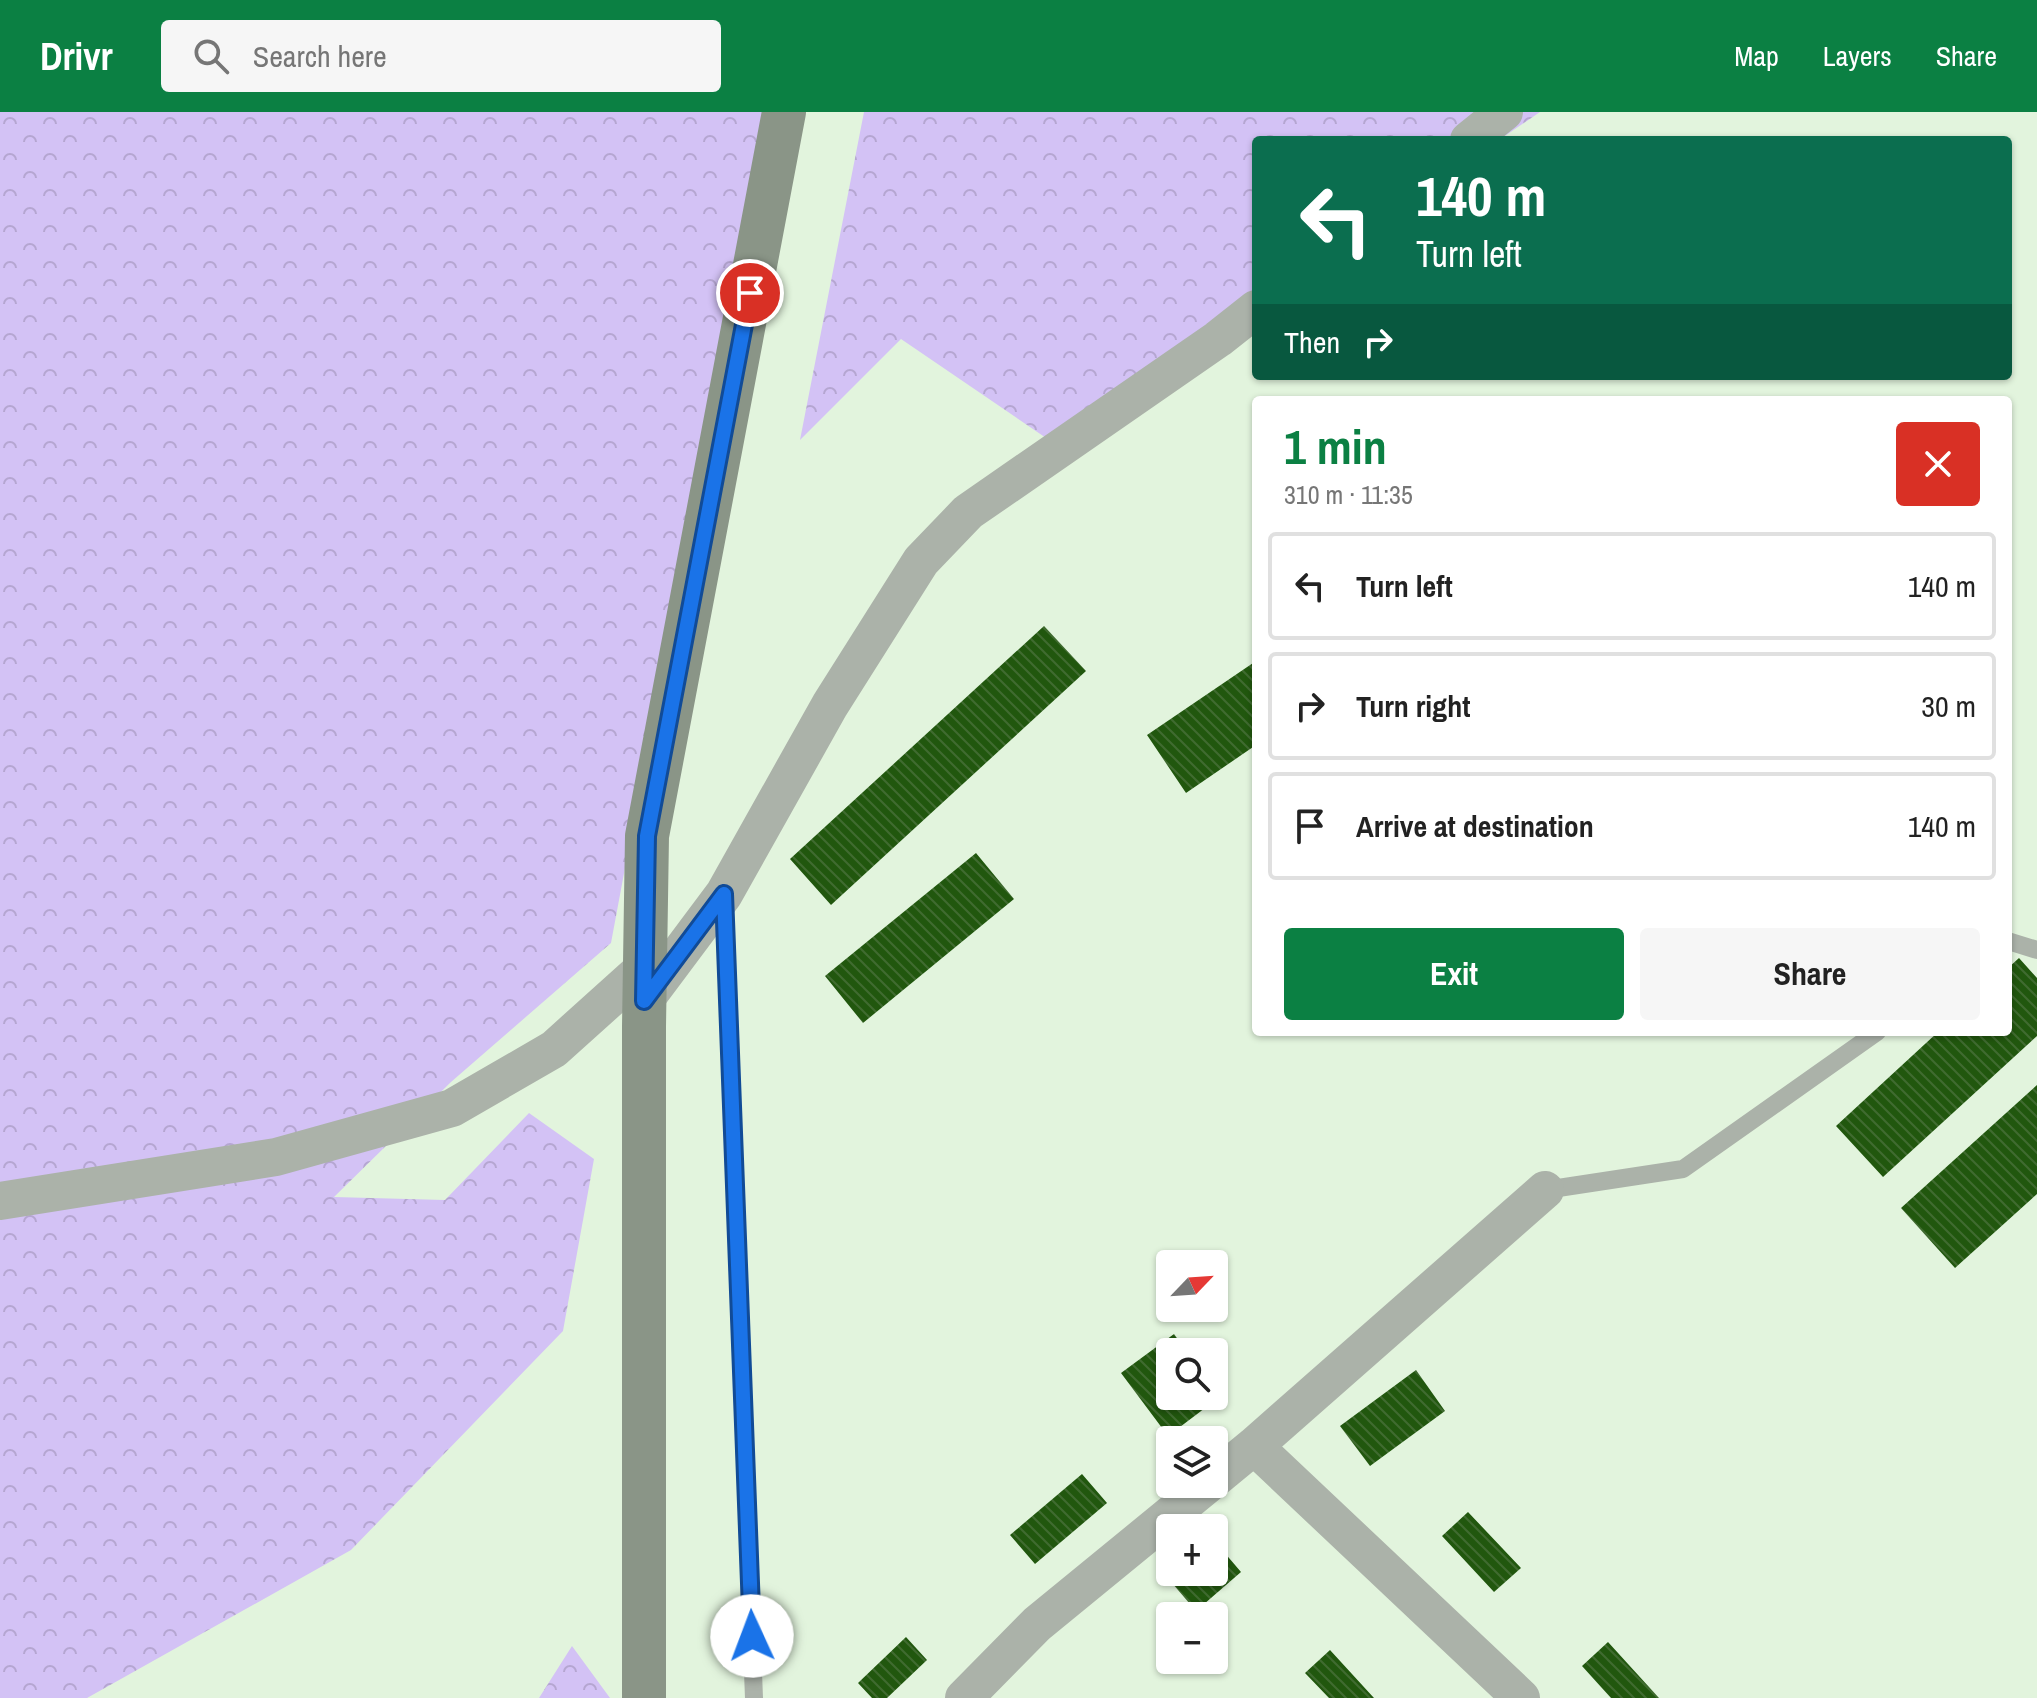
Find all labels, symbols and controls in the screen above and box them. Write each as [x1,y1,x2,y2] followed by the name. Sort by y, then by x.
[161,20,721,92] search box
[40,31,113,82] text: Drivr
[189,34,233,78] icon: search
[253,36,387,76] text: Search here
[1734,37,1779,75] text: Map
[1823,37,1892,75] text: Layers
[1936,37,1997,75] text: Share
[1416,158,1546,233] text: 140 m
[1284,168,1388,272] icon: left
[1416,230,1522,278] text: Turn left
[716,259,784,327] pin
[728,271,772,315] icon: arrive
[1356,320,1400,364] icon: right
[1284,322,1340,362] text: Then
[1284,414,1387,479] text: 1 min
[1896,422,1980,506] button: close
[1284,477,1413,512] text: 310 m · 11:35
[1288,564,1332,608] icon: left
[1356,566,1453,606] text: Turn left
[1908,566,1976,606] text: 140 m
[1288,684,1332,728] icon: right
[1356,686,1470,726] text: Turn right
[1921,686,1976,726] text: 30 m
[1288,804,1332,848] icon: arrive
[1356,806,1594,846] text: Arrive at destination
[1908,806,1976,846] text: 140 m
[1284,928,1624,1020] button: Exit
[1640,928,1980,1020] button: Share
[1156,1250,1228,1322] north arrow
[1156,1250,1228,1674] map controls
[1156,1338,1228,1410] button: search
[1156,1426,1228,1498] button: layers
[1156,1514,1228,1586] button: +
[710,1594,794,1678] position arrow
[1156,1602,1228,1674] button: −

